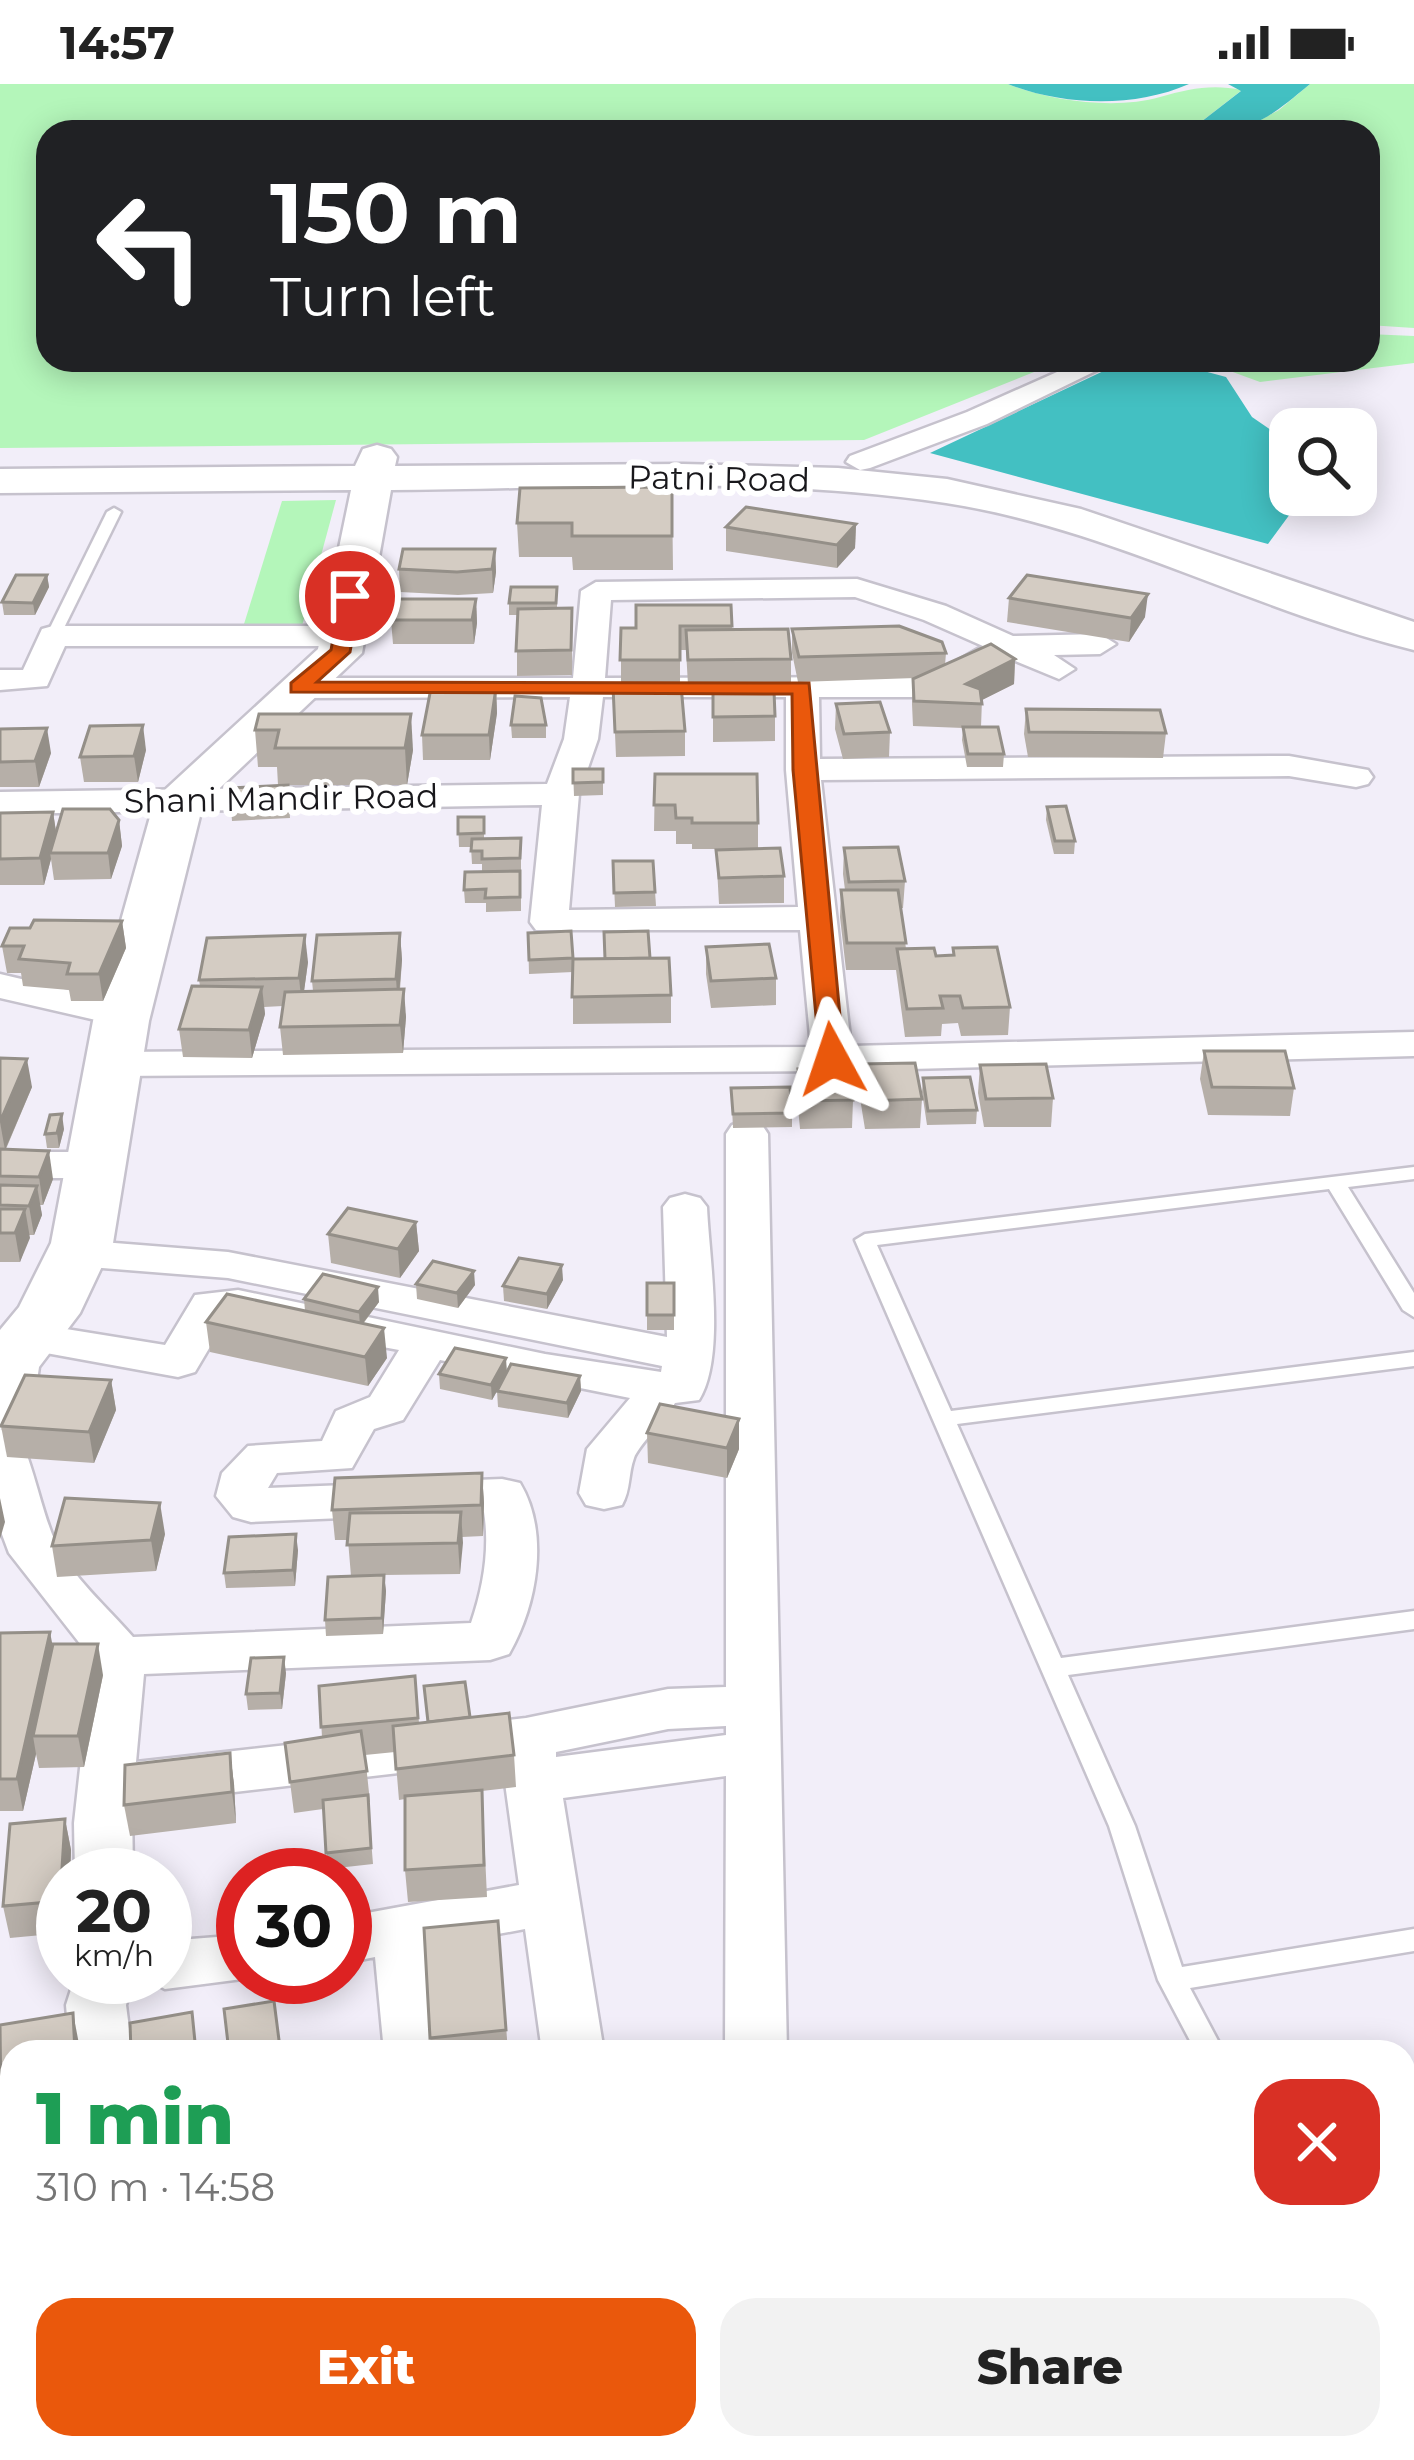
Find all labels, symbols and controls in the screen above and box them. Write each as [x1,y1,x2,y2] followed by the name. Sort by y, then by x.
[60,15,175,70] text: 14:57
[270,162,522,264] text: 150 m
[72,168,228,324] icon: left
[270,264,496,330] text: Turn left
[1269,408,1377,516] map controls
[1269,408,1377,516] button: search
[628,456,810,500] street label: Patni Road
[299,545,401,647] pin
[317,563,383,629] icon: arrive
[123,775,439,821] street label: Shani Mandir Road
[769,996,895,1122] position arrow
[216,1848,372,2004] speed limit sign: 30
[76,1874,152,1947] text: 20
[74,1937,154,1974] text: km/h
[36,2074,234,2162] text: 1 min
[1254,2079,1380,2205] button: close
[36,2163,275,2211] text: 310 m · 14:58
[36,2298,696,2436] button: Exit
[720,2298,1380,2436] button: Share

